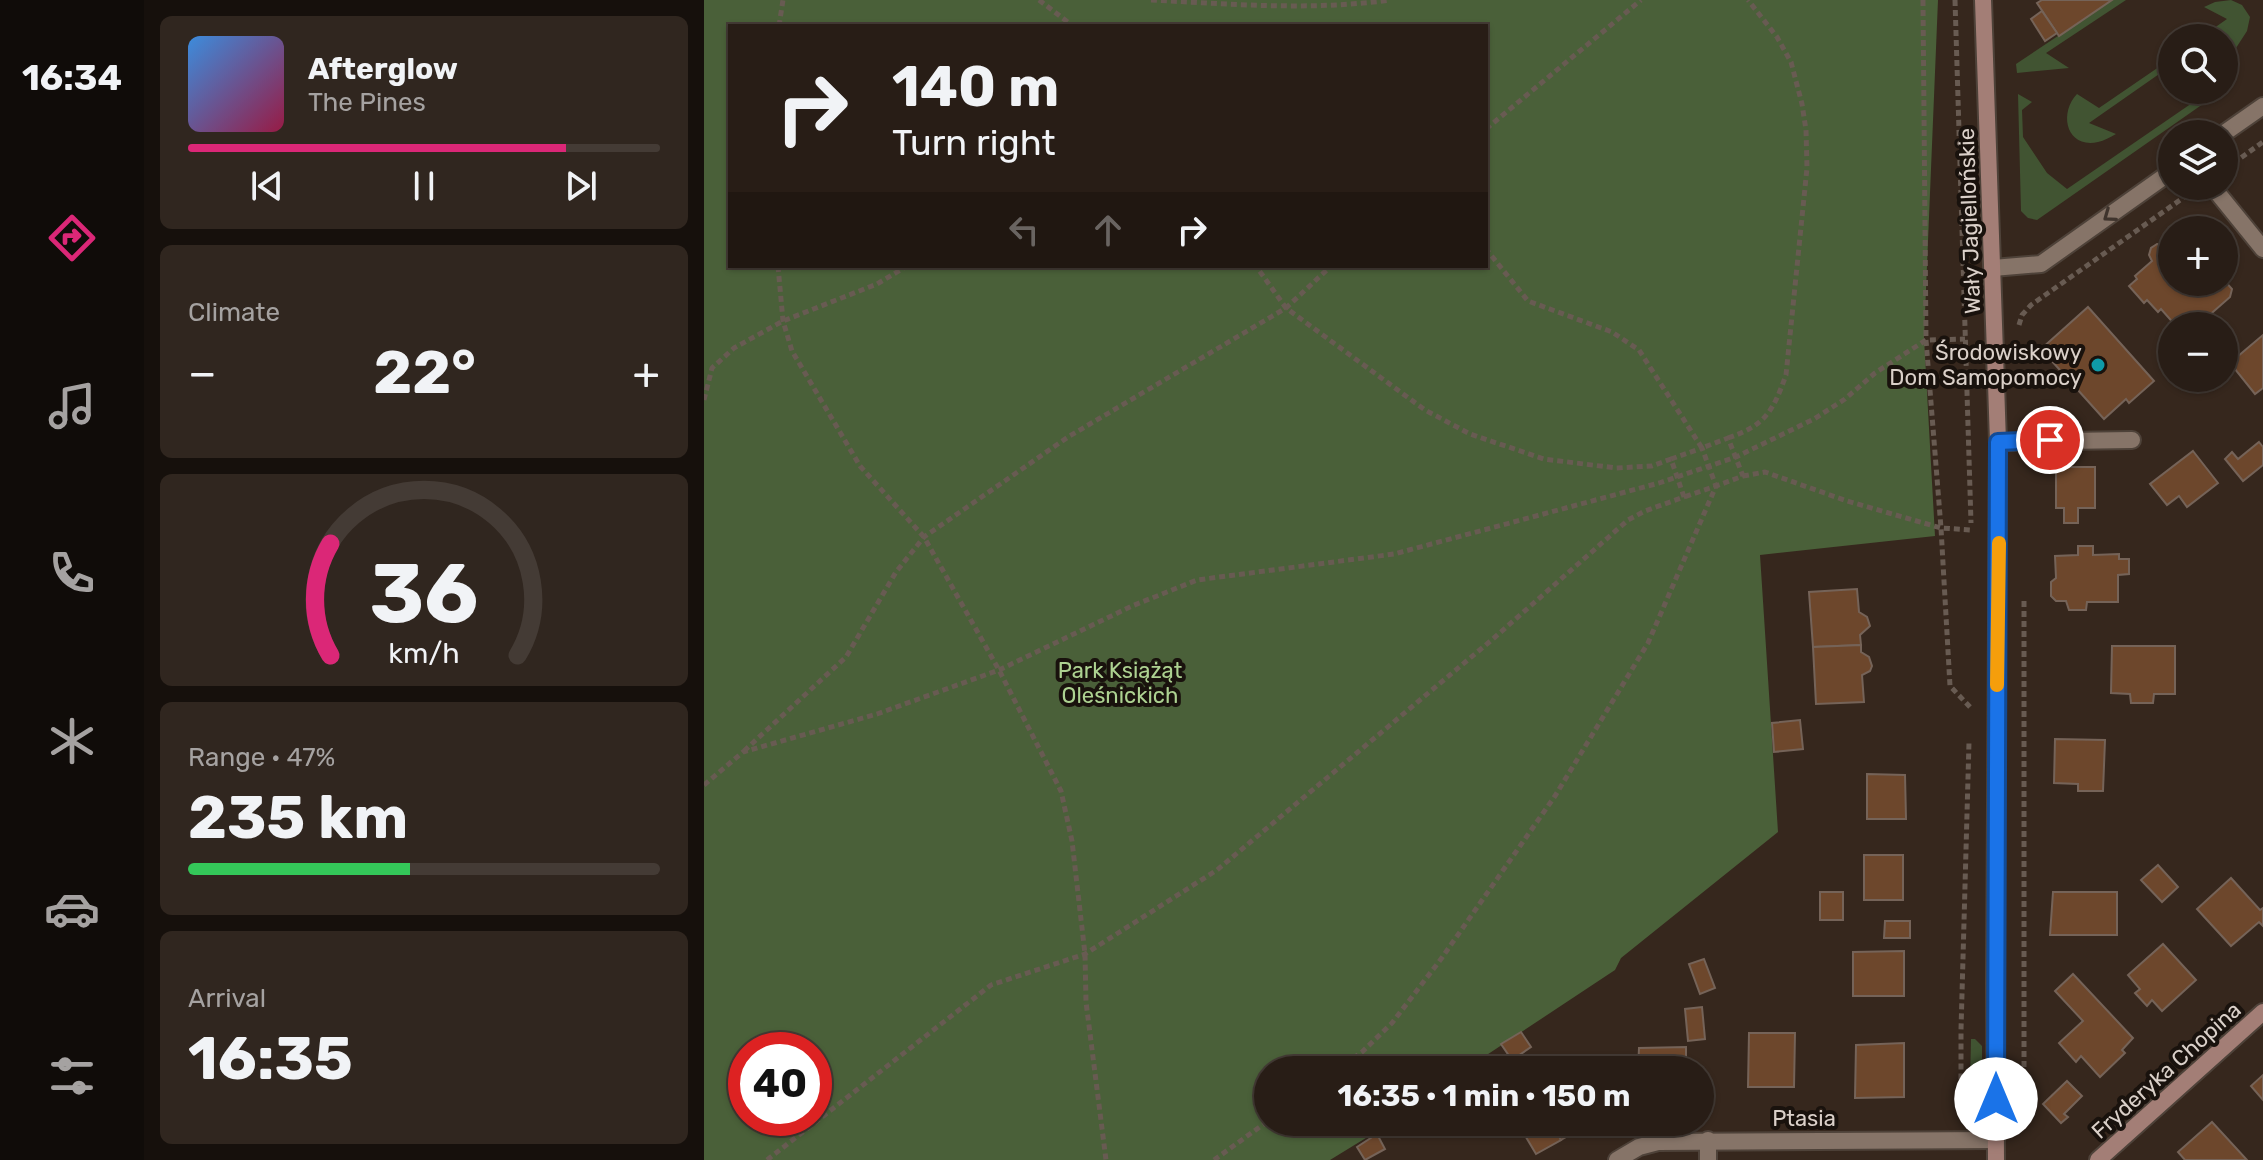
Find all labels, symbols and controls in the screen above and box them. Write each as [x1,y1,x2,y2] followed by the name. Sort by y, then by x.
[2158,24,2238,392] map controls
[2158,24,2238,104] button: search
[308,51,458,87] text: Afterglow
[892,54,1059,120] text: 140 m
[22,56,122,99] text: 16:34
[760,56,864,160] icon: right
[308,87,426,118] text: The Pines
[2158,120,2238,200] button: layers
[892,121,1056,164] text: Turn right
[1953,128,1986,314] street label: Wały Jagiellońskie
[245,164,289,208] icon: previous
[402,164,446,208] icon: pause
[559,164,603,208] icon: next
[2103,206,2117,221] one-way arrow
[1002,208,1046,252] icon: left
[1086,208,1130,252] icon: ahead
[1170,208,1214,252] icon: right
[44,210,100,266] icon: directions
[2158,216,2238,296] button: +
[188,297,280,328] text: Climate
[2158,312,2238,392] button: −
[373,337,476,408] text: 22°
[1889,339,2082,391] place label: Środowiskowy Dom Samopomocy
[188,347,217,399] text: −
[633,347,660,399] text: +
[2089,356,2107,374] marker: Środowiskowy Dom Samopomocy
[44,378,100,434] icon: music
[2016,406,2084,474] pin
[2028,418,2072,462] icon: arrive
[370,544,478,643] text: 36
[44,545,100,601] icon: phone
[388,636,460,670] text: km/h
[1058,657,1183,709] park label: Park Książąt Oleśnickich
[44,713,100,769] icon: climate
[188,742,335,773] text: Range · 47%
[188,782,408,853] text: 235 km
[44,881,100,937] icon: car
[188,983,266,1014] text: Arrival
[2086,996,2247,1145] street label: Fryderyka Chopina
[188,1023,353,1094] text: 16:35
[728,1032,832,1136] speed limit sign: 40
[44,1048,100,1104] icon: filters
[1954,1057,2038,1141] position arrow
[1338,1078,1630,1114] text: 16:35 · 1 min · 150 m
[1772,1105,1836,1132] street label: Ptasia

